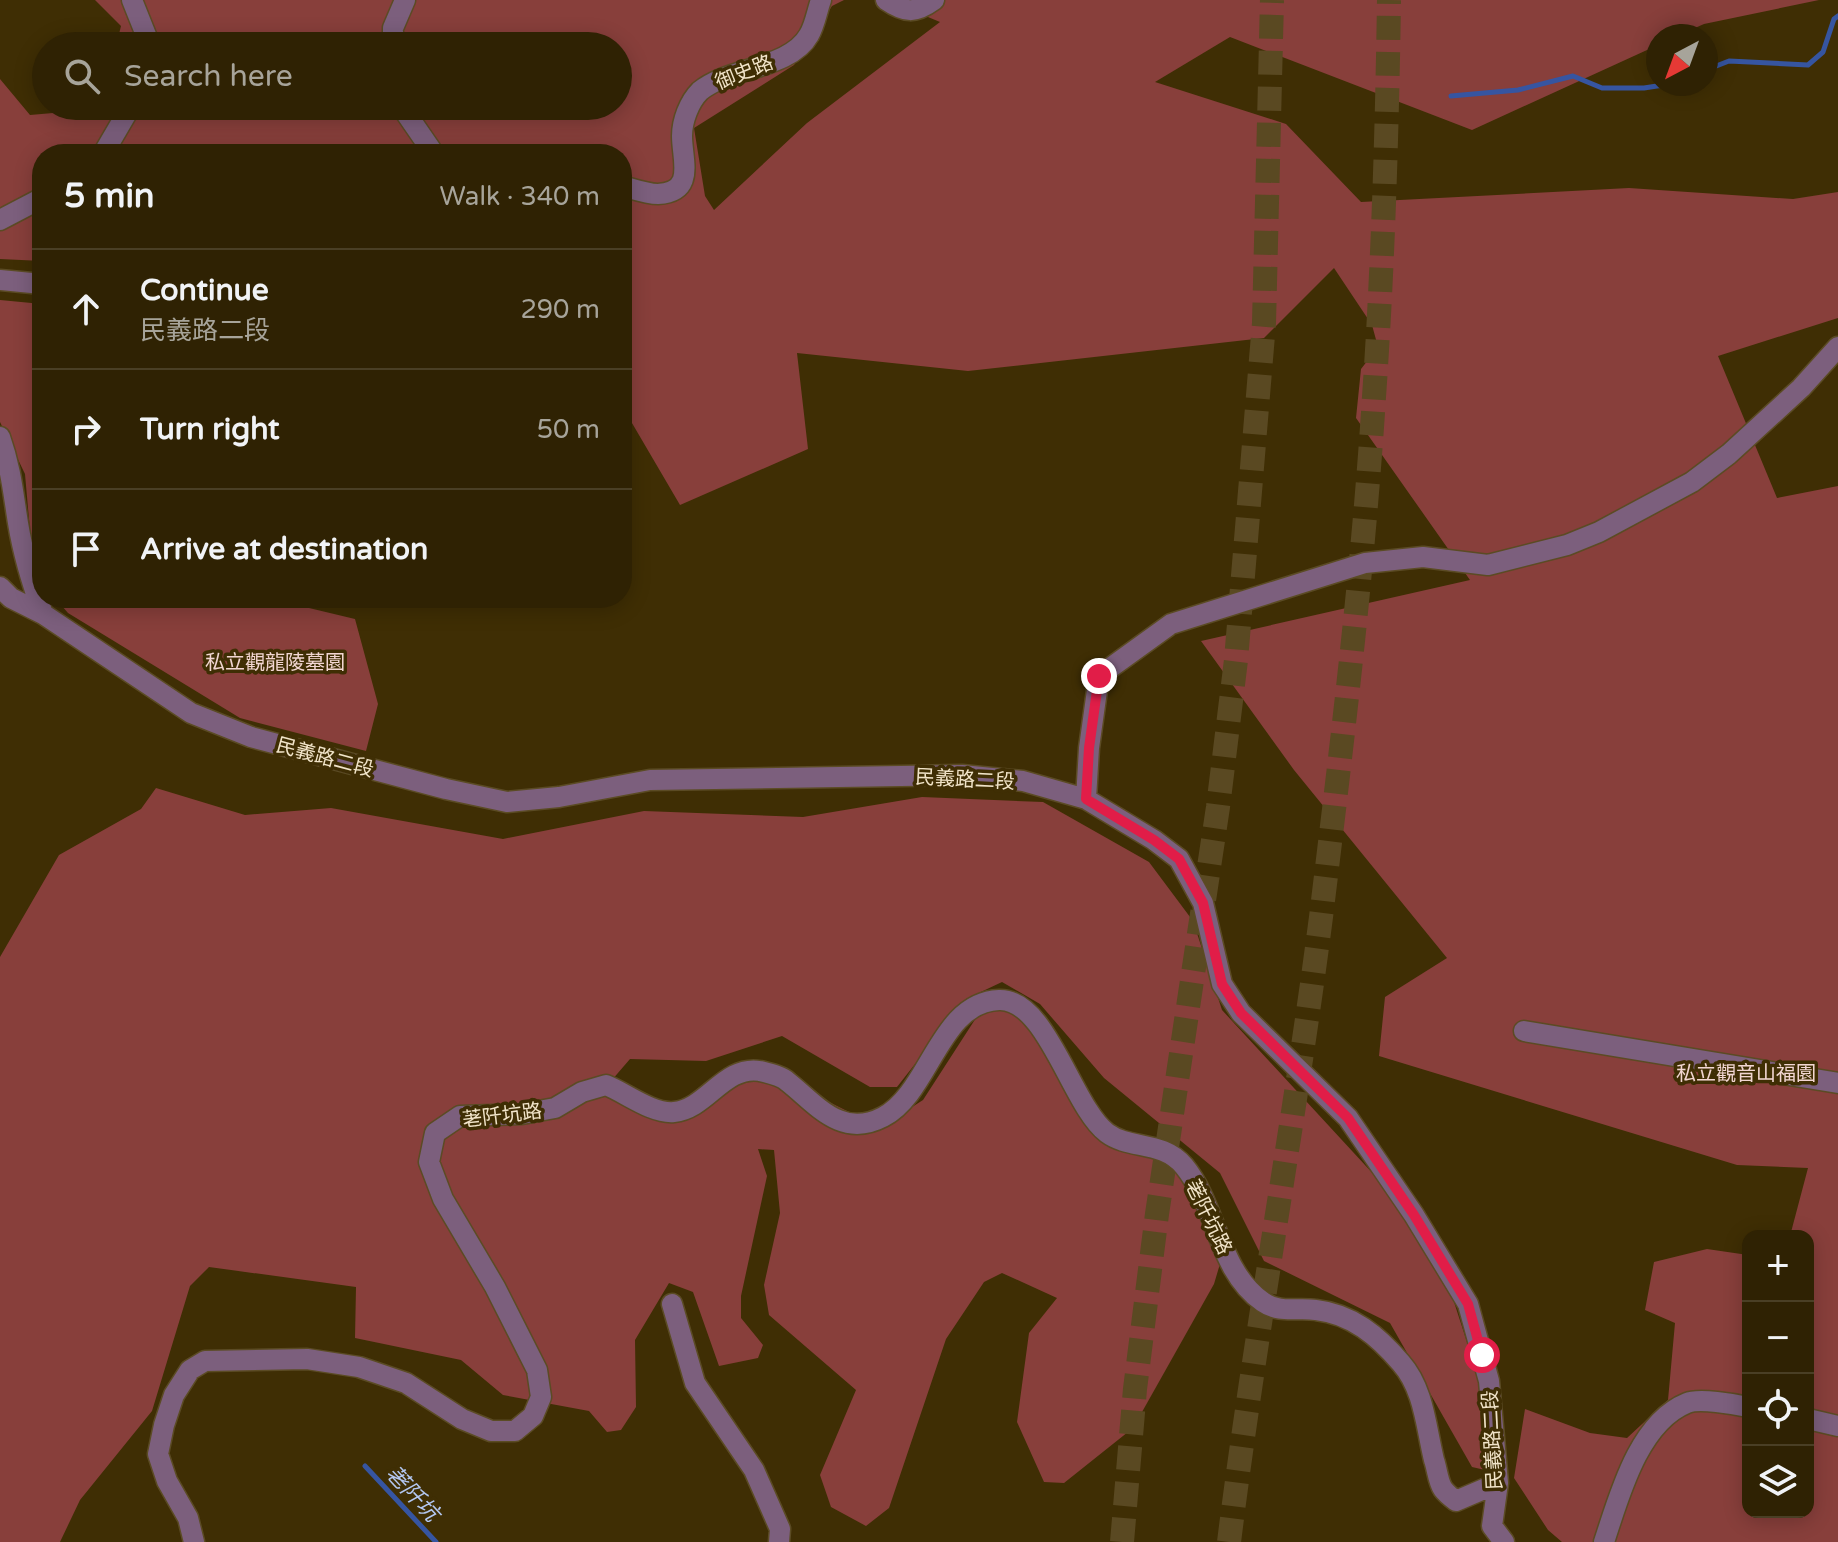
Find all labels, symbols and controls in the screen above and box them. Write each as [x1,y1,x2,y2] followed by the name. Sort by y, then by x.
[1646,24,1718,96] north arrow
[32,32,632,120] search box
[712,51,777,95] street label: 御史路
[60,54,104,98] icon: search
[124,58,293,95] text: Search here
[64,176,155,217] text: 5 min
[440,181,600,212] text: Walk · 340 m
[140,272,269,309] text: Continue
[64,287,108,331] icon: ahead
[520,294,600,325] text: 290 m
[140,315,270,346] text: 民義路二段
[64,407,108,451] icon: right
[140,411,280,448] text: Turn right
[537,414,600,445] text: 50 m
[64,527,108,571] icon: arrive
[140,531,428,568] text: Arrive at destination
[205,651,345,675] park label: 私立觀龍陵墓園
[1081,658,1117,694] route end
[273,733,376,782] street label: 民義路二段
[914,765,1016,795] street label: 民義路二段
[1676,1062,1816,1086] park label: 私立觀音山福園
[461,1099,543,1133] street label: 荖阡坑路
[1180,1176,1236,1259] street label: 荖阡坑路
[1742,1230,1814,1518] map controls
[1742,1230,1814,1302] button: +
[1742,1302,1814,1374] button: −
[1464,1337,1500,1373] route start
[1742,1374,1814,1446] button: locate
[1478,1389,1508,1491] street label: 民義路二段
[1742,1446,1814,1518] button: layers
[380,1461,446,1529] water label: 荖阡坑

